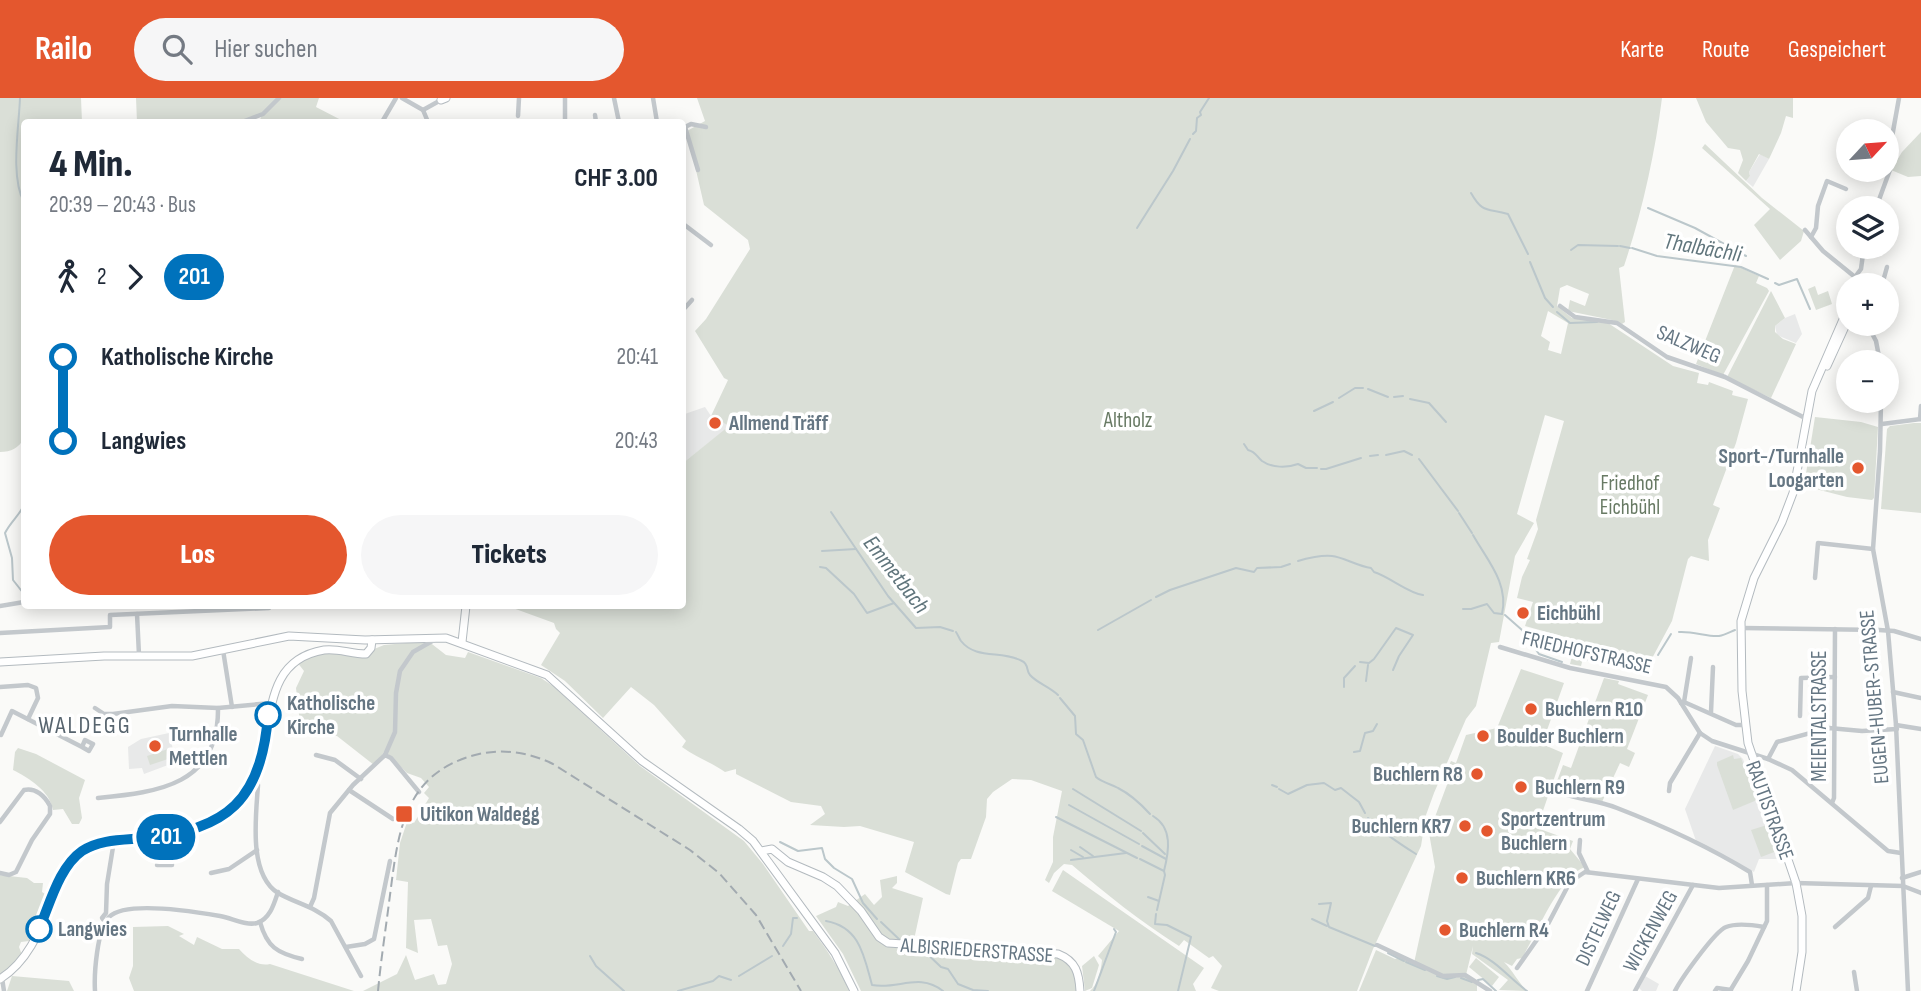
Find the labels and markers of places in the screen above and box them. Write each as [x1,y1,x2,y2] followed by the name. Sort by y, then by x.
[728,411,829,436] place label: Allmend Träff
[707,415,723,431] marker: Allmend Träff
[1719,444,1844,493] place label: Sport-/Turnhalle Loogarten
[1850,460,1866,476] marker: Sport-/Turnhalle Loogarten
[1537,601,1600,626] place label: Eichbühl
[1515,605,1531,621] marker: Eichbühl
[287,691,375,740] place label: Katholische Kirche
[1545,697,1643,722] place label: Buchlern R10
[1523,701,1539,717] marker: Buchlern R10
[255,702,281,728] marker: Katholische Kirche
[169,722,237,771] place label: Turnhalle Mettlen
[1497,724,1624,749] place label: Boulder Buchlern
[1475,728,1491,744] marker: Boulder Buchlern
[147,738,163,754] marker: Turnhalle Mettlen
[1373,762,1463,787] place label: Buchlern R8
[1469,766,1485,782] marker: Buchlern R8
[1535,775,1625,800] place label: Buchlern R9
[1513,779,1529,795] marker: Buchlern R9
[420,802,540,827] place label: Uitikon Waldegg
[394,804,414,824] marker: Uitikon Waldegg
[1501,807,1605,856] place label: Sportzentrum Buchlern
[1352,814,1452,839] place label: Buchlern KR7
[1457,818,1473,834] marker: Buchlern KR7
[1479,823,1495,839] marker: Sportzentrum Buchlern
[1476,866,1576,891] place label: Buchlern KR6
[1454,870,1470,886] marker: Buchlern KR6
[26,916,52,942] marker: Langwies
[58,917,127,942] place label: Langwies
[1459,918,1549,943] place label: Buchlern R4
[1437,922,1453,938] marker: Buchlern R4

